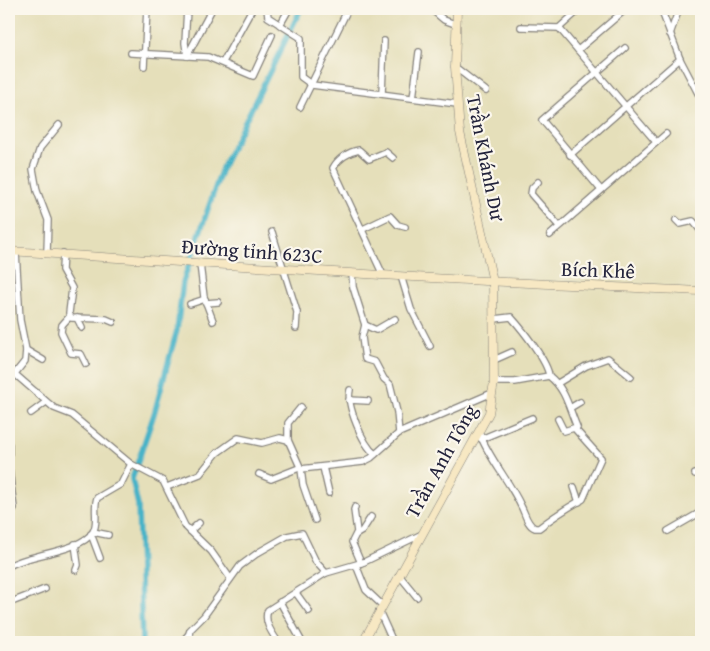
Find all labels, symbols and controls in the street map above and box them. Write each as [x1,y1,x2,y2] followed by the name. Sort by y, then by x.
[460,92,513,224] street label: Trần Khánh Dư
[181,231,323,270] street label: Đường tỉnh 623C
[561,254,635,285] street label: Bích Khê
[397,399,484,523] street label: Trần Anh Tông

